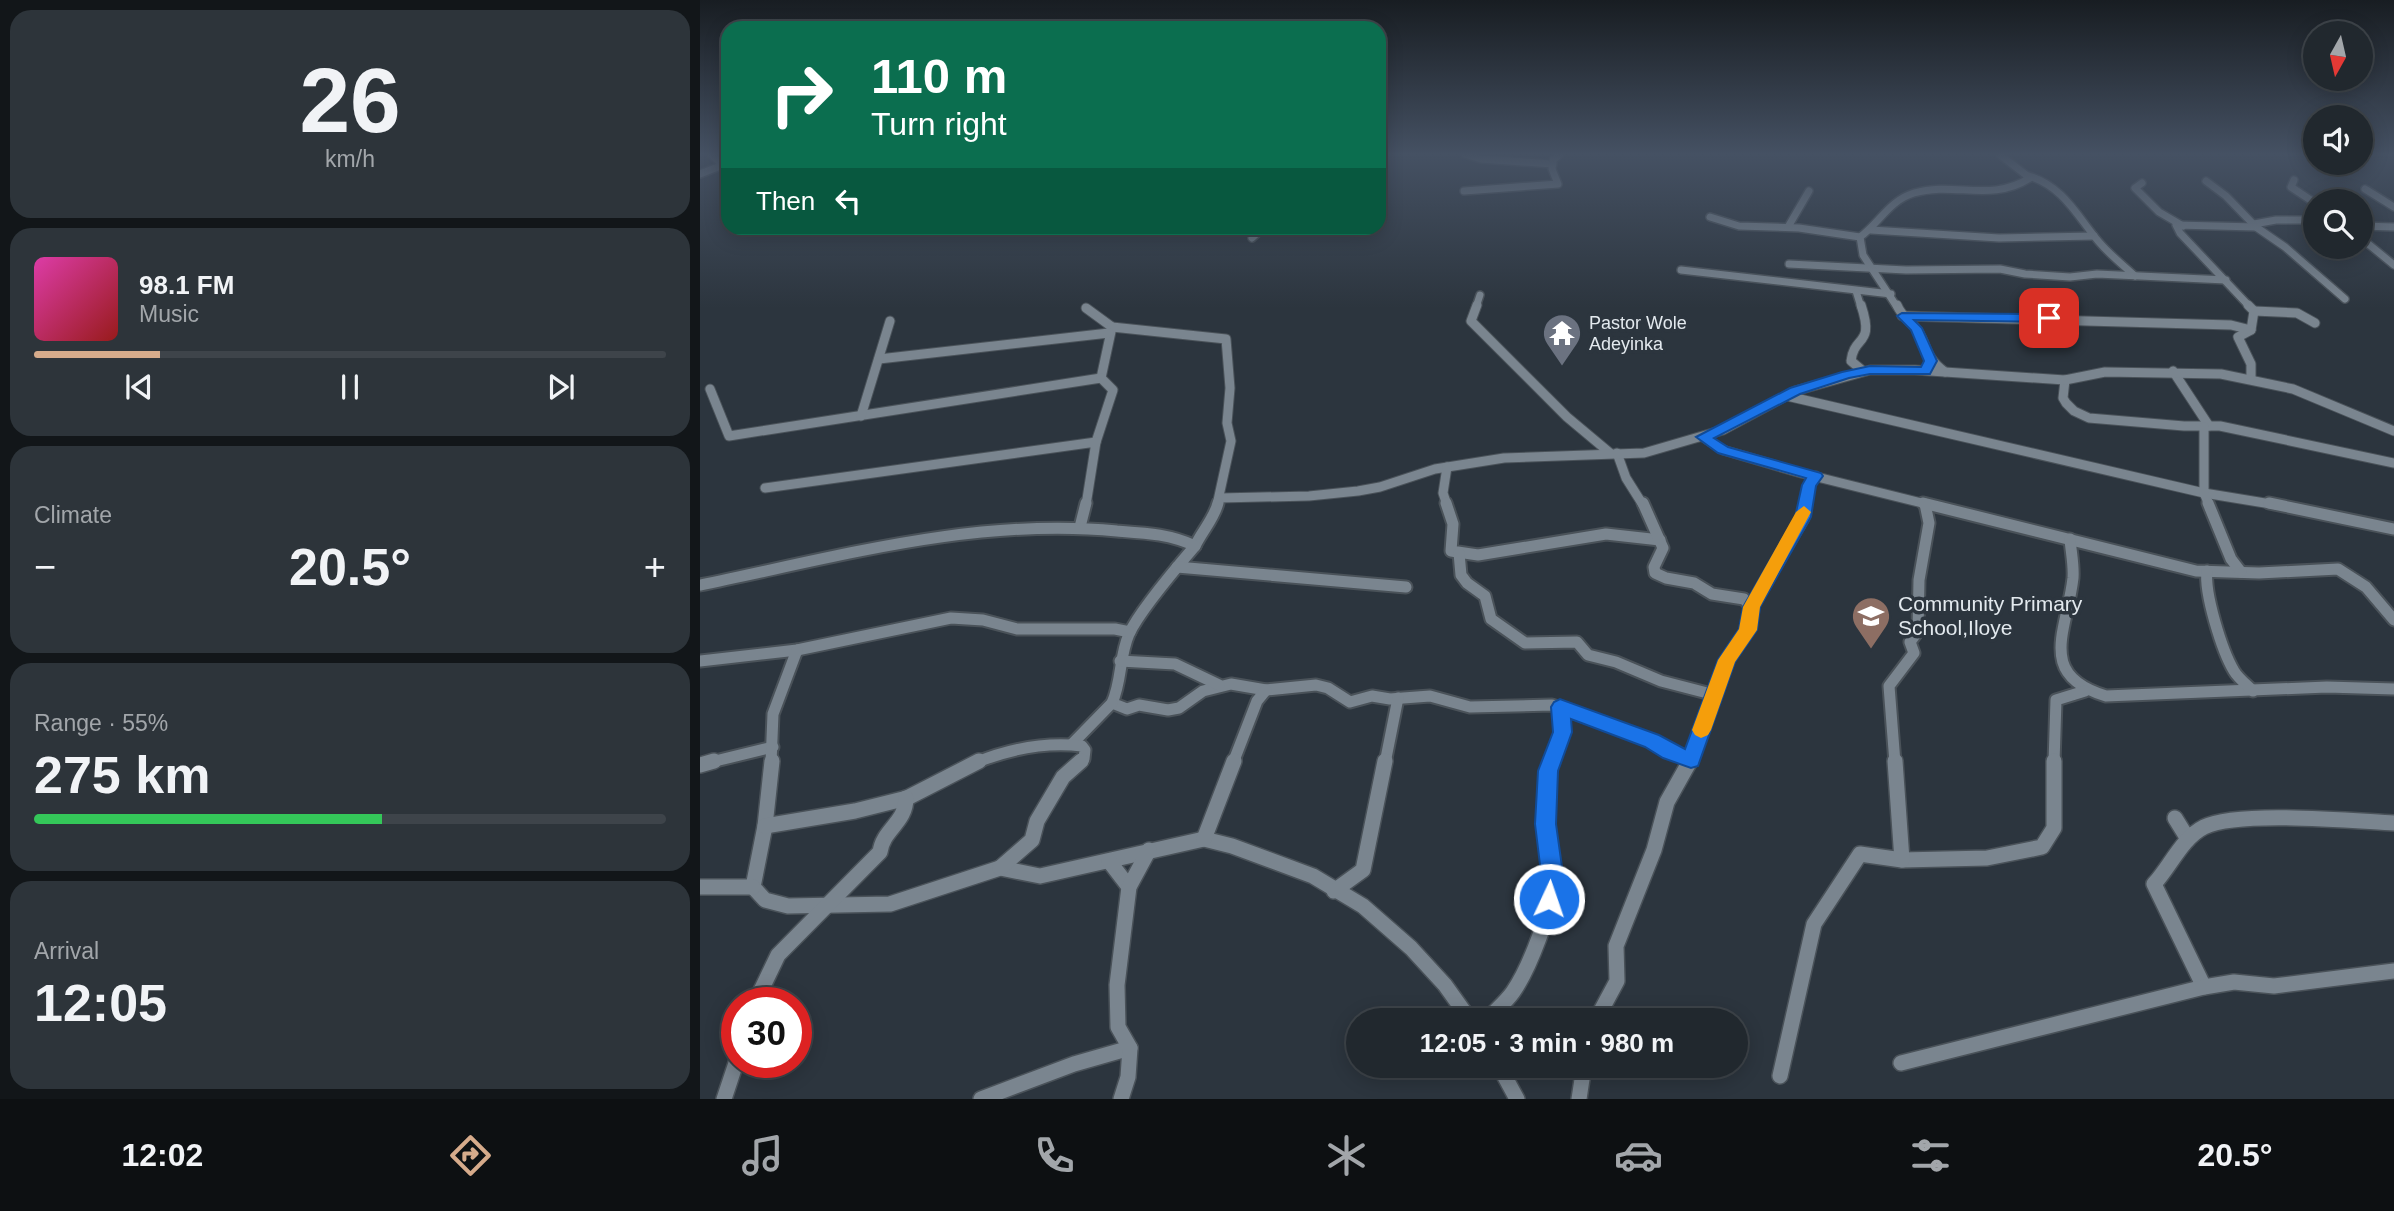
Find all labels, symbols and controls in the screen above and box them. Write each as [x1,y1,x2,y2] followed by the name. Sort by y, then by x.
[2303,21,2373,91] north arrow
[2303,21,2373,259] map controls
[756,49,847,140] icon: right
[871,49,1007,103] text: 110 m
[299,50,401,151] text: 26
[2303,105,2373,175] button: sound
[871,106,1007,142] text: Turn right
[325,146,375,172] text: km/h
[829,182,867,220] icon: left
[756,186,815,216] text: Then
[2303,189,2373,259] button: search
[139,270,234,300] text: 98.1 FM
[2019,288,2079,348] pin
[2030,299,2068,337] icon: arrive
[139,301,199,327] text: Music
[1541,312,1583,367] temple icon: Pastor Wole Adeyinka
[1589,313,1687,354] place label: Pastor Wole Adeyinka
[120,368,158,406] icon: previous
[331,368,369,406] icon: pause
[542,368,580,406] icon: next
[34,502,112,528] text: Climate
[289,538,411,596] text: 20.5°
[34,546,56,588] text: −
[644,546,666,588] text: +
[1898,592,2083,639] place label: Community Primary School,Iloye
[1850,595,1892,650] school or university icon: Community Primary School,Iloye
[34,710,168,736] text: Range · 55%
[34,746,210,804] text: 275 km
[1512,862,1586,936] position arrow
[34,938,99,964] text: Arrival
[34,974,167,1032] text: 12:05
[721,987,812,1078] speed limit sign: 30
[1420,1028,1674,1058] text: 12:05 · 3 min · 980 m
[446,1131,495,1180] icon: directions
[738,1131,787,1180] icon: music
[1030,1131,1079,1180] icon: phone
[1322,1131,1371,1180] icon: climate
[1614,1131,1663,1180] icon: car
[1906,1131,1955,1180] icon: filters
[121,1137,203,1173] text: 12:02
[2197,1137,2272,1173] text: 20.5°

